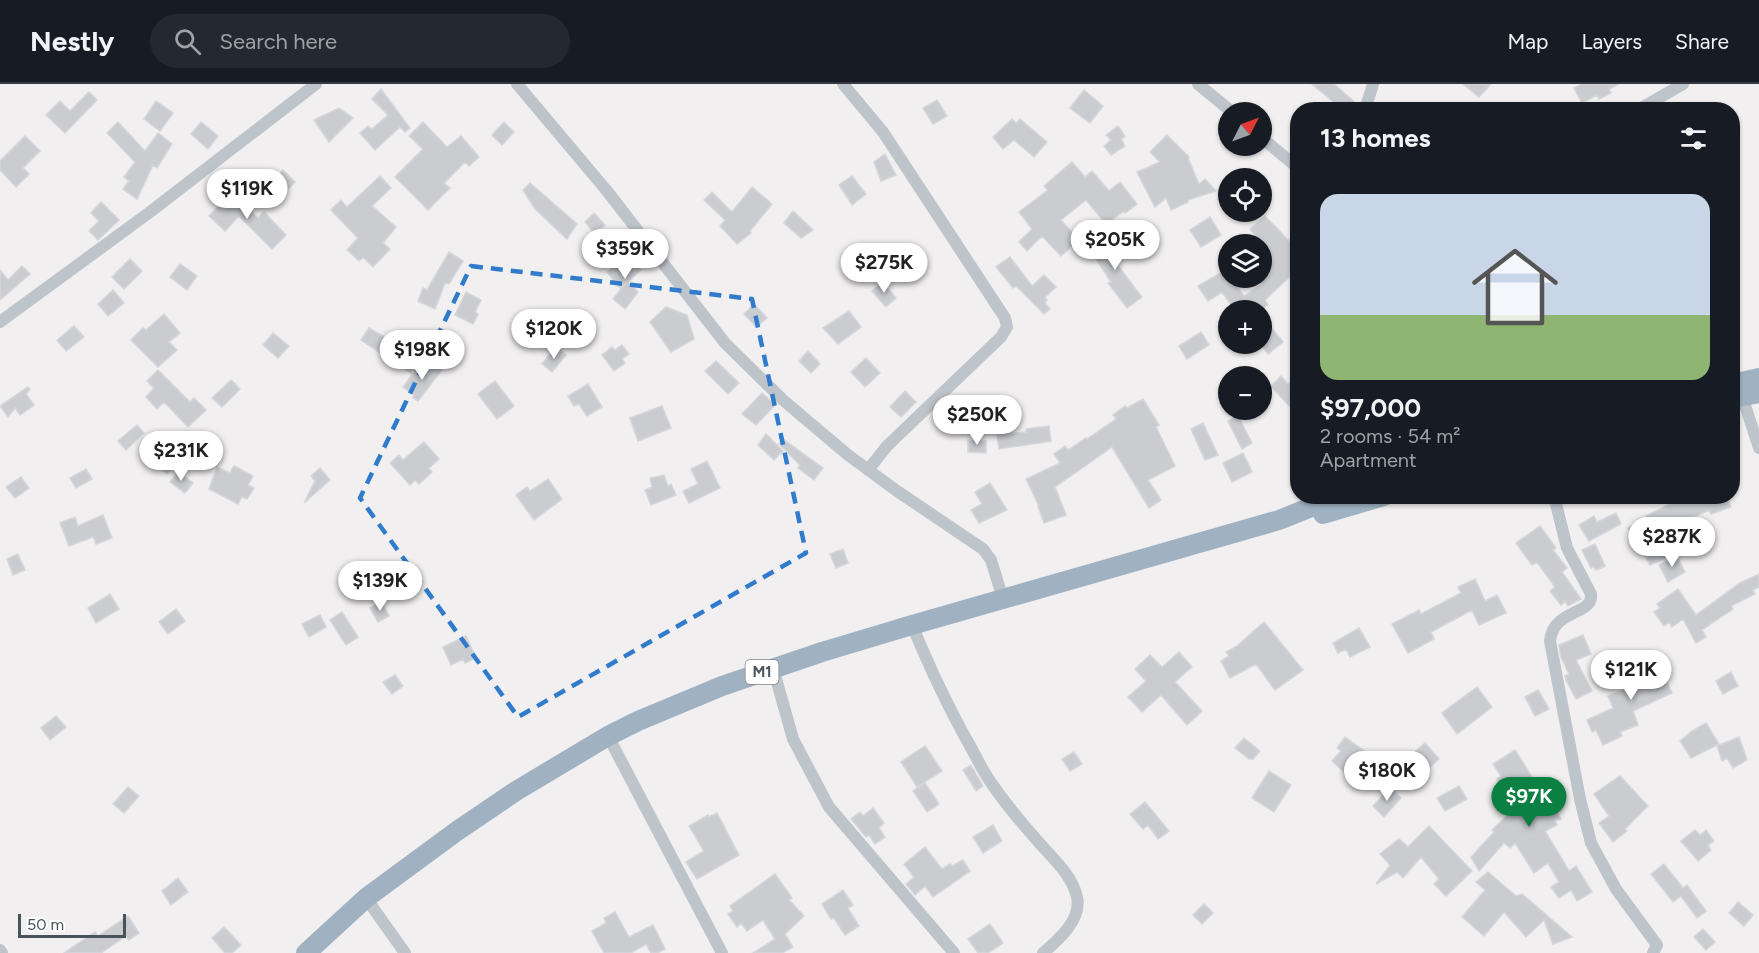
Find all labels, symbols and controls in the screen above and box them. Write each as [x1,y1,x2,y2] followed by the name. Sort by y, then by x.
[150,14,570,68] search box
[30,24,114,58] text: Nestly
[171,25,204,58] icon: search
[219,28,337,55] text: Search here
[1508,29,1548,54] text: Map
[1581,29,1642,54] text: Layers
[1675,29,1729,54] text: Share
[1218,102,1272,156] north arrow
[1218,102,1272,420] map controls
[1320,122,1431,154] text: 13 homes
[1677,122,1710,155] icon: filters
[1218,168,1272,222] button: locate
[205,169,289,220] pin: $119K
[221,176,273,200] text: $119K
[1073,220,1157,271] pin: $205K
[1085,227,1145,251] text: $205K
[583,229,667,280] pin: $359K
[1461,233,1569,341] icon: home
[1218,234,1272,288] button: layers
[596,236,654,260] text: $359K
[842,243,926,294] pin: $275K
[855,250,913,274] text: $275K
[1218,300,1272,354] button: +
[512,309,596,360] pin: $120K
[525,316,583,340] text: $120K
[380,330,464,381] pin: $198K
[394,337,450,361] text: $198K
[1218,366,1272,420] button: −
[1320,392,1421,424] text: $97,000
[935,395,1019,446] pin: $250K
[947,402,1007,426] text: $250K
[1320,424,1460,448] text: 2 rooms · 54 m²
[139,431,223,482] pin: $231K
[153,438,209,462] text: $231K
[1320,448,1417,472] text: Apartment
[1630,517,1714,568] pin: $287K
[1642,524,1702,548] text: $287K
[338,561,422,612] pin: $139K
[352,568,408,592] text: $139K
[1589,650,1673,701] pin: $121K
[1605,657,1657,681] text: $121K
[746,660,778,684] road number: M1
[1345,751,1429,802] pin: $180K
[1358,758,1416,782] text: $180K
[1493,777,1565,828] pin: $97K
[1505,784,1553,808] text: $97K
[18,911,126,938] scale bar
[27,915,64,934] text: 50 m

